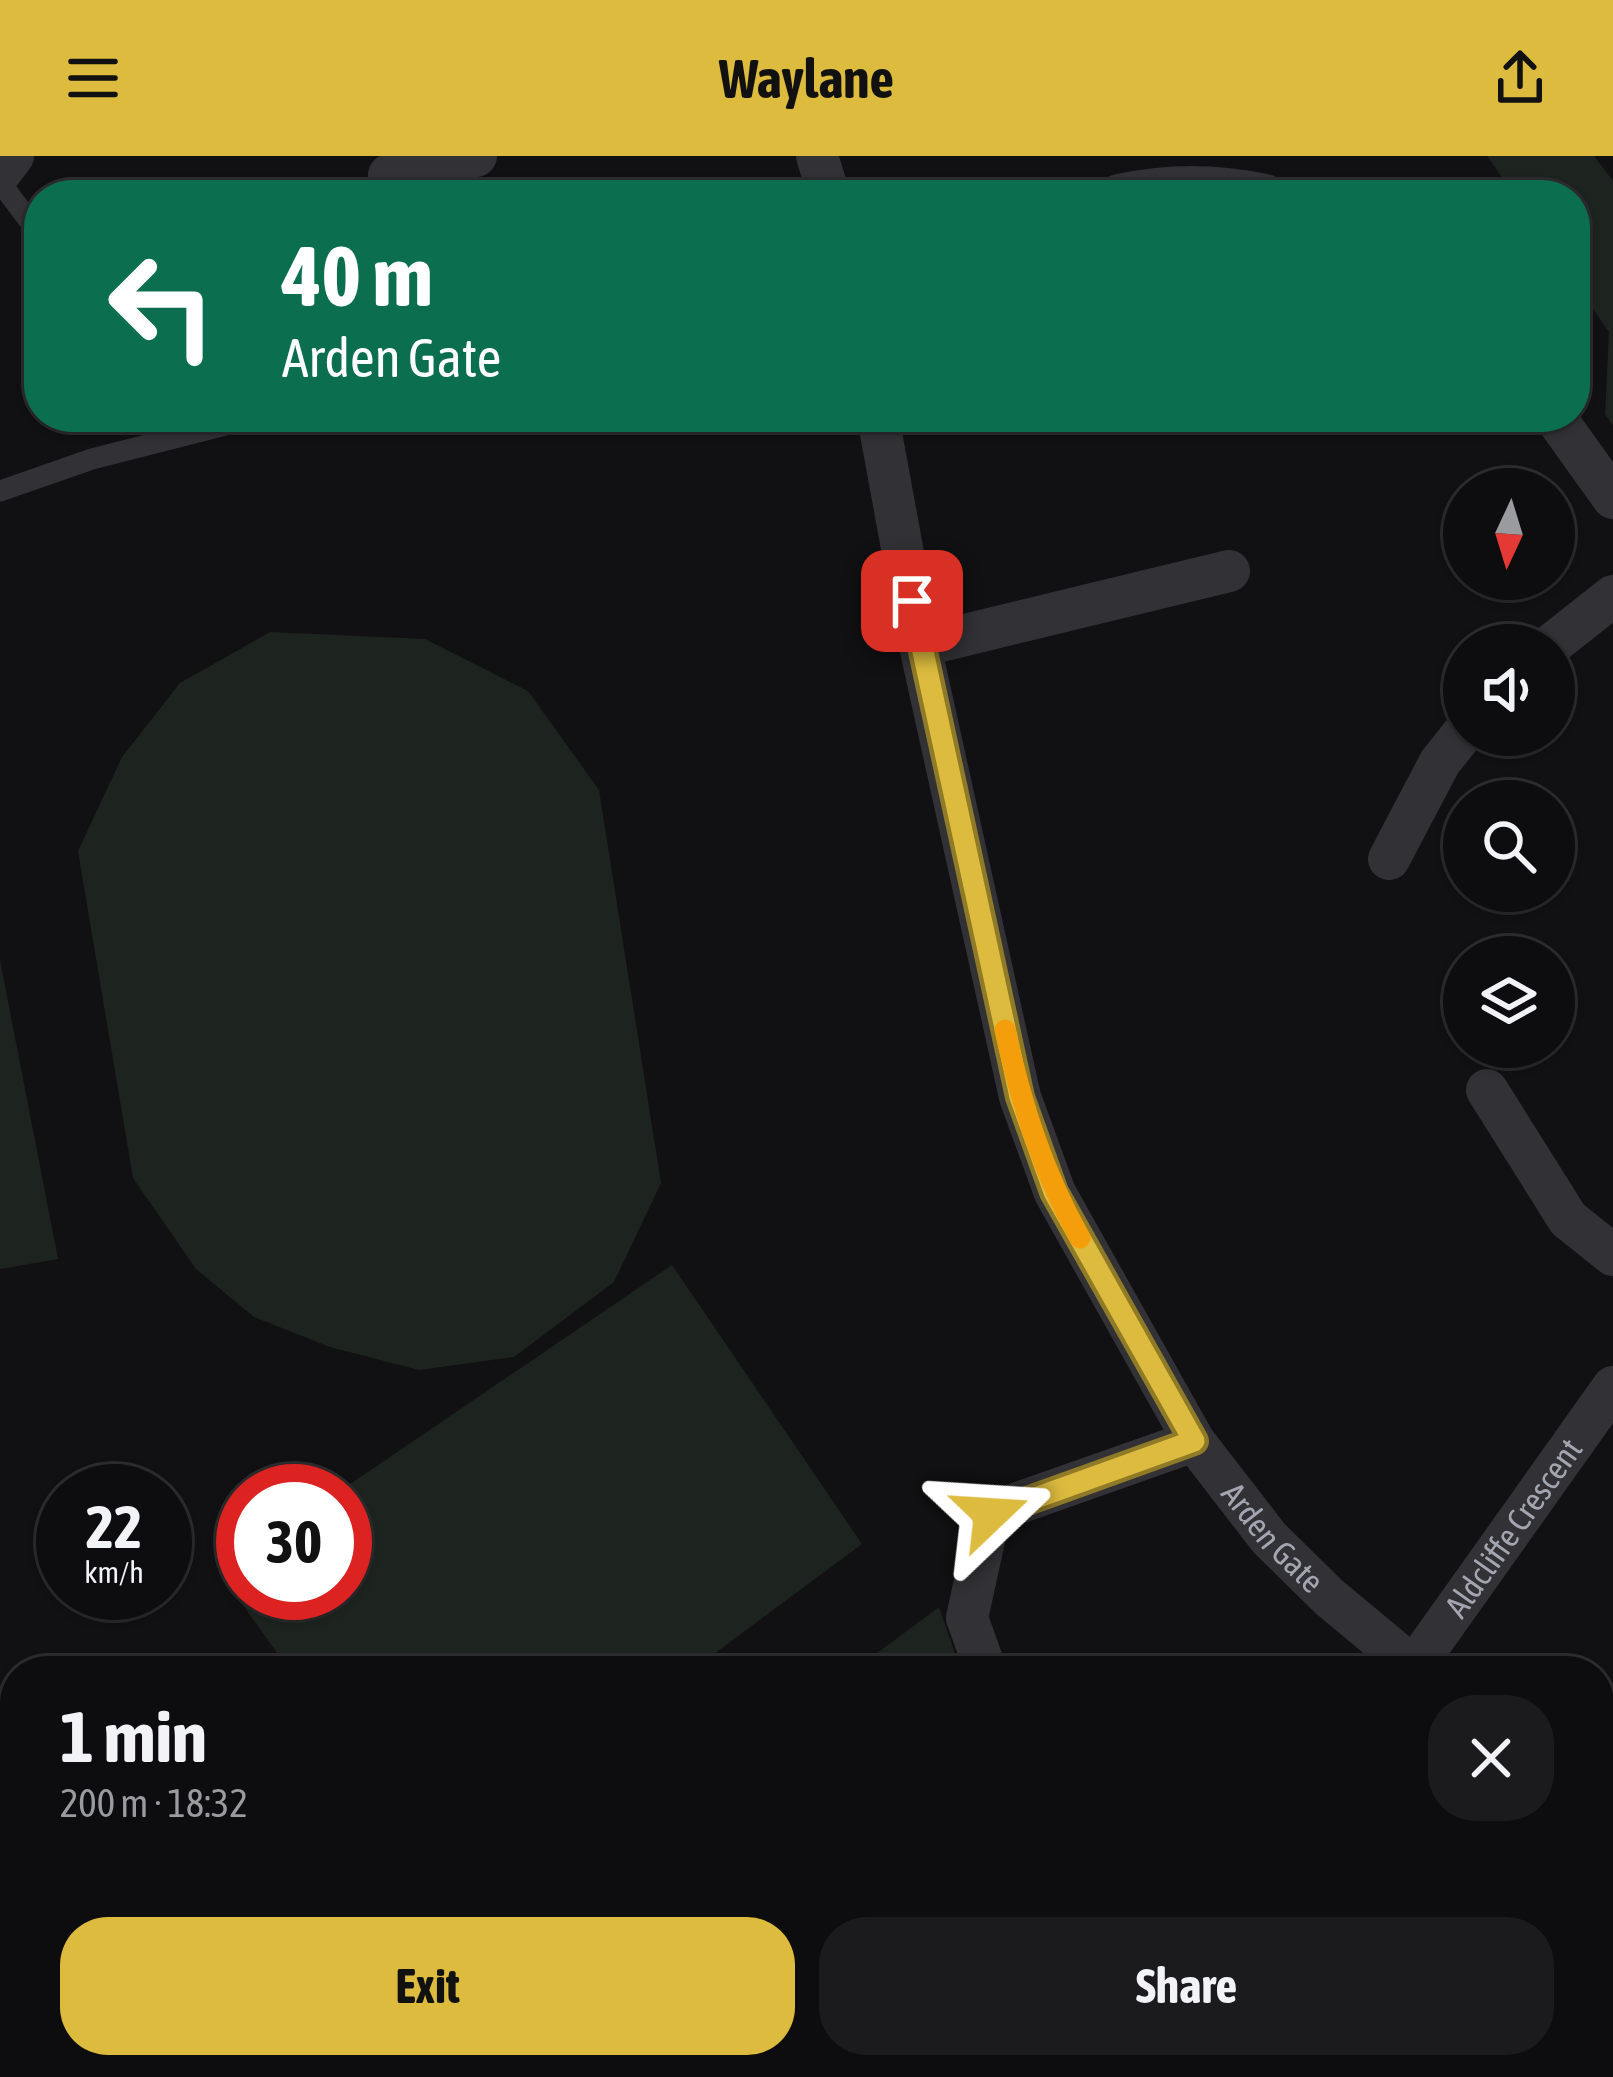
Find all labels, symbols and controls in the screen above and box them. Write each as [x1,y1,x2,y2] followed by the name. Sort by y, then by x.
[60,45,126,111] icon: menu
[1487,45,1553,111] icon: share
[719,48,894,109] text: Waylane
[84,228,240,384] icon: left
[282,228,433,324] text: 40 m
[282,327,501,388] text: Arden Gate
[1443,468,1575,600] north arrow
[1443,468,1575,1068] map controls
[861,550,963,652] pin
[879,568,945,634] icon: arrive
[1443,624,1575,756] button: sound
[1443,780,1575,912] button: search
[1443,936,1575,1068] button: layers
[1437,1431,1589,1624] street label: Aldcliffe Crescent
[928,1451,1054,1577] position arrow
[216,1464,372,1620] speed limit sign: 30
[1214,1475,1332,1600] street label: Arden Gate
[86,1492,142,1561] text: 22
[84,1555,144,1589] text: km/h
[60,1695,207,1777] text: 1 min
[1428,1695,1554,1821] button: close
[60,1781,248,1825] text: 200 m · 18:32
[60,1917,795,2055] button: Exit
[819,1917,1554,2055] button: Share

